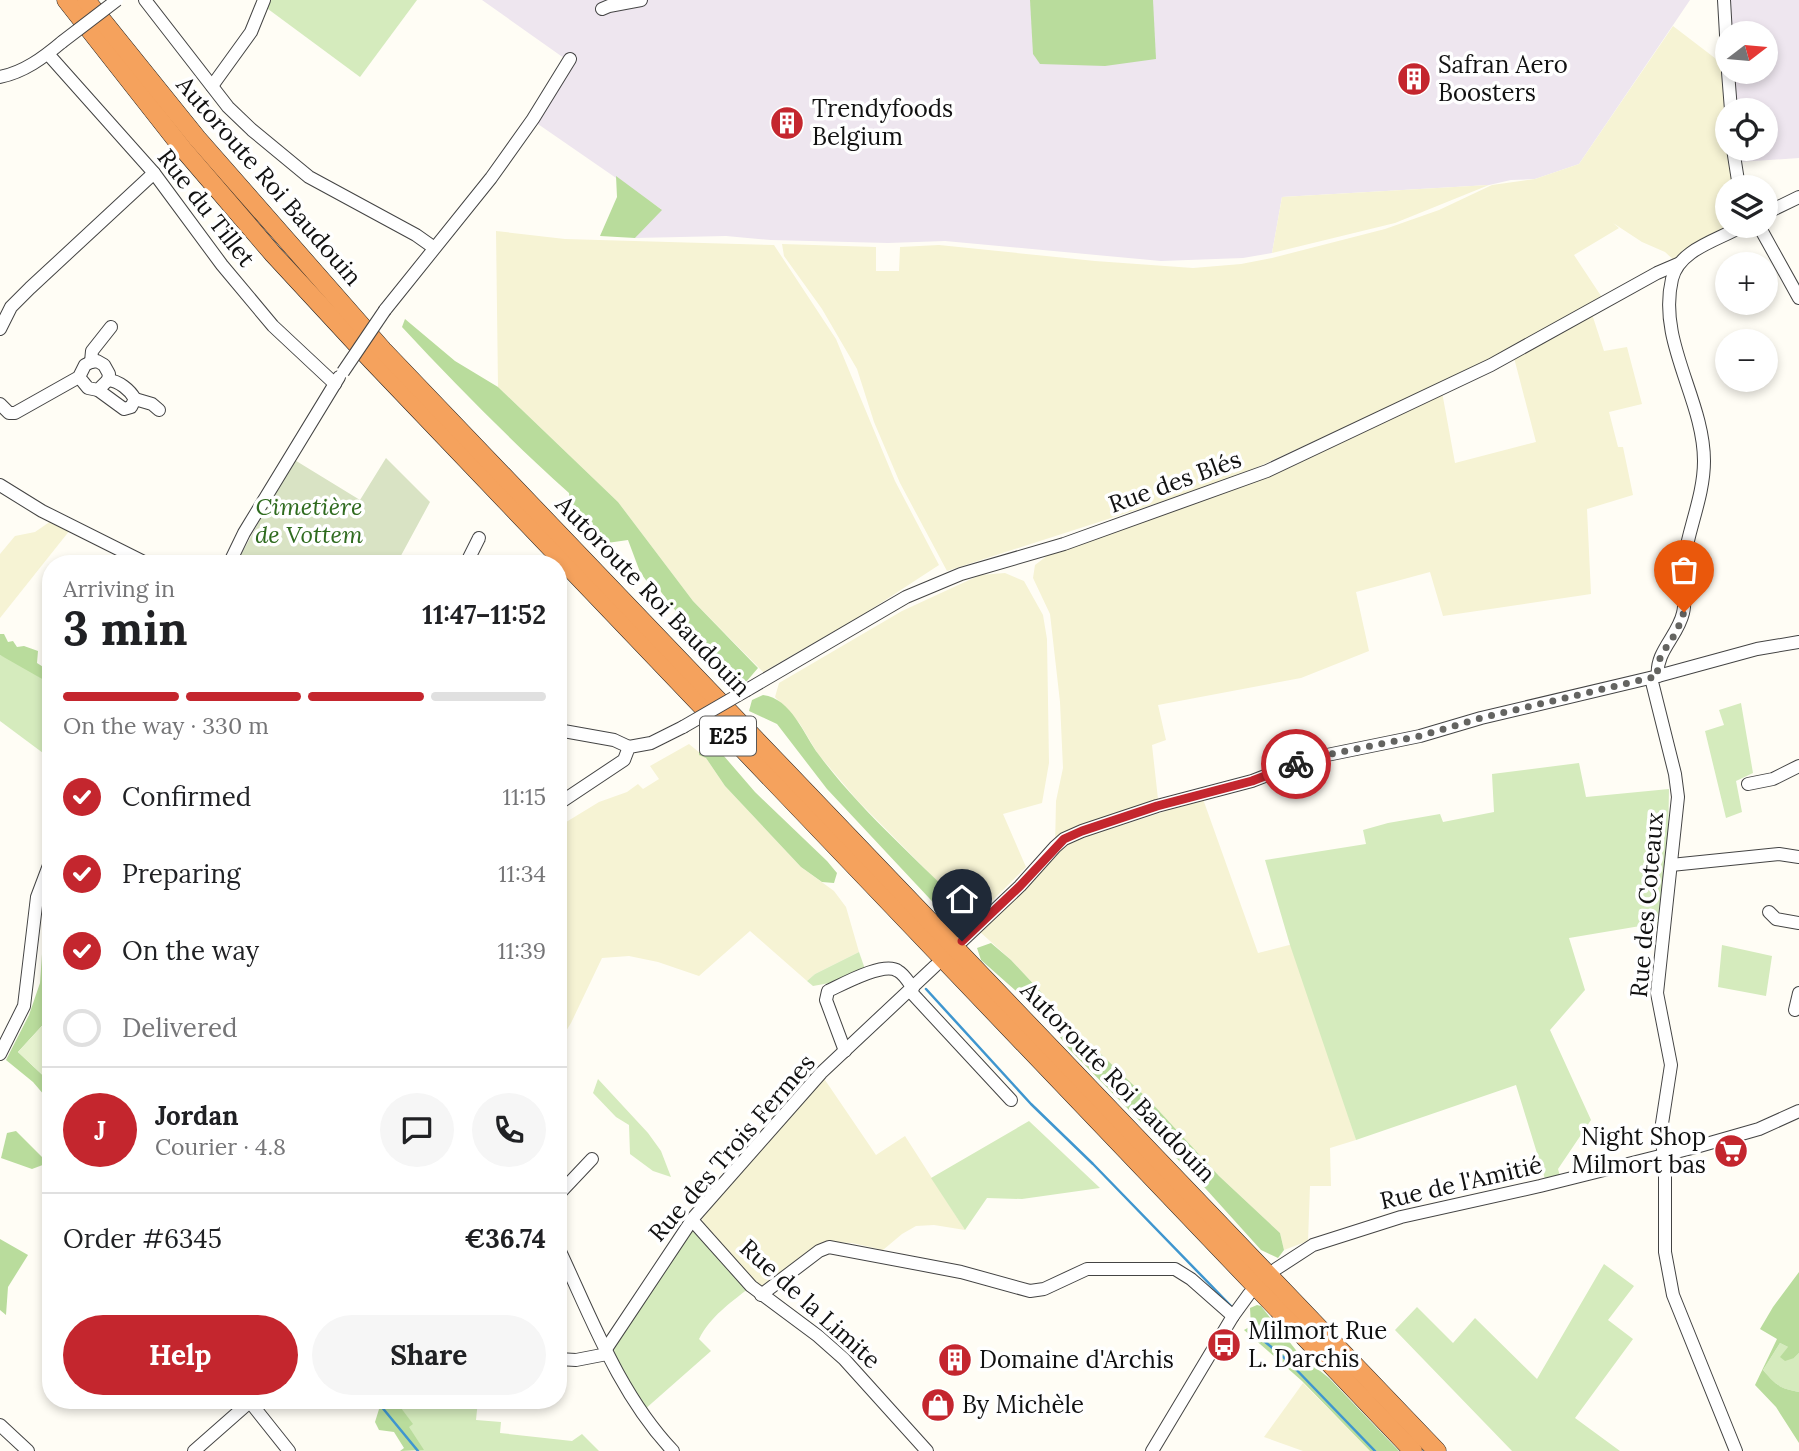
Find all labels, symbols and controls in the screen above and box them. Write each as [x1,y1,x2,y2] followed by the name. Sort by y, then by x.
[1715,21,1778,84] north arrow
[1715,21,1778,392] map controls
[1438,49,1568,108] place label: Safran Aero Boosters
[1395,60,1433,98] building icon: Safran Aero Boosters
[169,69,369,292] street label: Autoroute Roi Baudouin
[812,93,953,152] place label: Trendyfoods Belgium
[1715,98,1778,161] button: locate
[768,104,806,142] building icon: Trendyfoods Belgium
[151,143,262,273] street label: Rue du Tillet
[1715,175,1778,238] button: layers
[1715,252,1778,315] button: +
[1715,329,1778,392] button: −
[1104,443,1245,520] street label: Rue des Blés
[549,488,757,703] street label: Autoroute Roi Baudouin
[255,491,363,550] park label: Cimetière de Vottem
[1654,540,1714,612] pin
[1665,551,1703,589] icon: bag
[63,574,175,603] text: Arriving in
[422,598,546,631] text: 11:47–11:52
[63,599,188,658] text: 3 min
[63,711,269,740] text: On the way · 330 m
[700,716,756,756] road number: E25
[1261,729,1331,799] courier
[1277,745,1315,783] icon: bike
[63,778,101,816] icon: check
[122,780,251,813] text: Confirmed
[503,782,546,811] text: 11:15
[1623,811,1670,999] street label: Rue des Coteaux
[63,855,101,893] icon: check
[122,857,241,890] text: Preparing
[498,859,546,888] text: 11:34
[932,869,992,941] pin
[943,880,981,918] icon: home
[63,932,101,970] icon: check
[122,934,259,967] text: On the way
[497,936,546,965] text: 11:39
[1014,974,1222,1189] street label: Autoroute Roi Baudouin
[122,1011,238,1044] text: Delivered
[642,1047,822,1248] street label: Rue des Trois Fermes
[380,1093,454,1167] button: chat
[472,1093,546,1167] button: phone
[155,1099,239,1132] text: Jordan
[94,1114,106,1147] text: J
[1572,1121,1706,1180] place label: Night Shop Milmort bas
[155,1132,286,1161] text: Courier · 4.8
[1712,1132,1750,1170] supermarket icon: Night Shop Milmort bas
[1377,1149,1545,1216] street label: Rue de l'Amitié
[63,1222,222,1255] text: Order #6345
[464,1222,546,1255] text: €36.74
[733,1232,887,1375] street label: Rue de la Limite
[63,1315,298,1395] button: Help
[312,1315,546,1395] button: Share
[1248,1315,1387,1374] place label: Milmort Rue L. Darchis
[1205,1326,1243,1364] bus stop icon: Milmort Rue L. Darchis
[936,1341,974,1379] building icon: Domaine d'Archis
[979,1344,1174,1375] place label: Domaine d'Archis
[919,1386,957,1424] shop icon: By Michèle
[962,1389,1084,1420] place label: By Michèle

